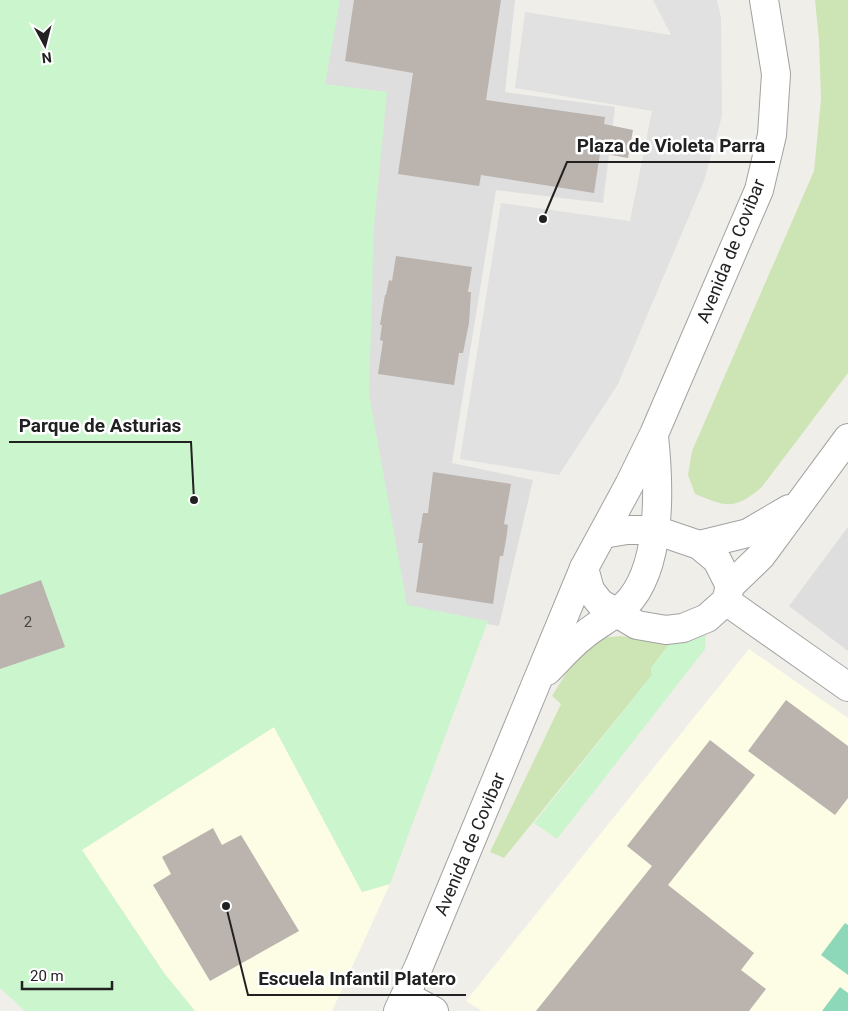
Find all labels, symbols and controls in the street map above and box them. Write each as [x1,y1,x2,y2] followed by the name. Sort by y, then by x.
[20,20,70,70] north arrow
[41,49,52,66] text: N
[567,128,775,162] callout: Plaza de Violeta Parra
[577,134,765,157] text: Plaza de Violeta Parra
[692,176,769,326] street label: Avenida de Covibar
[9,408,191,442] callout: Parque de Asturias
[19,414,182,437] text: Parque de Asturias
[24,613,32,631] house number: 2
[430,769,509,918] street label: Avenida de Covibar
[22,958,112,990] scale bar
[248,961,466,995] callout: Escuela Infantil Platero
[30,967,64,985] text: 20 m
[258,967,456,990] text: Escuela Infantil Platero

